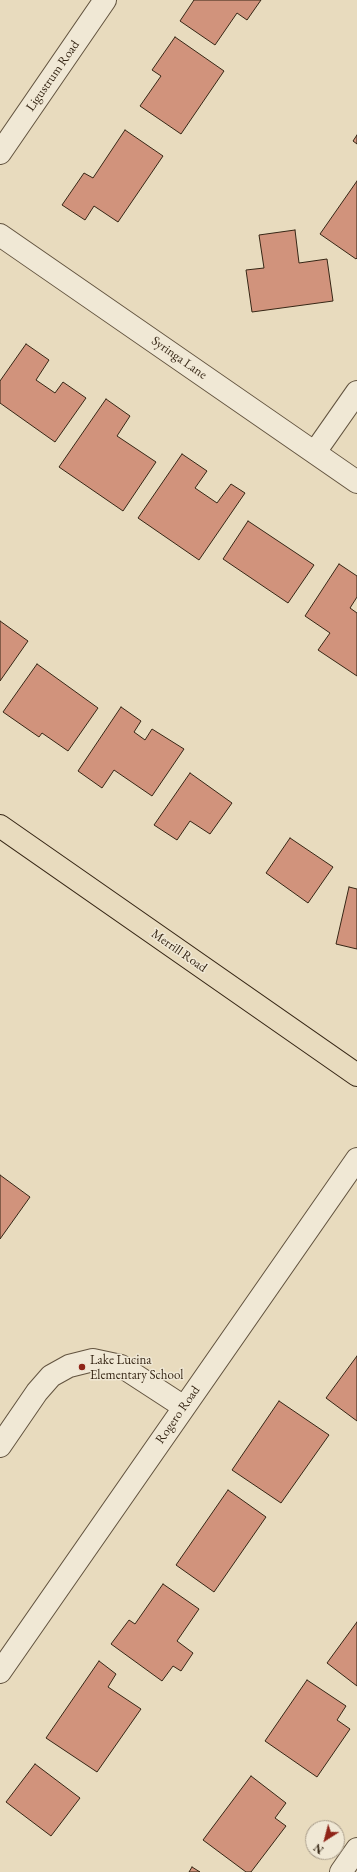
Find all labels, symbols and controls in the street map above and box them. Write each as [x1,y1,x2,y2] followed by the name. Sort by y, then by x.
[23,38,83,114] street label: Ligustrum Road
[148,333,210,383] street label: Syringa Lane
[148,926,210,976] street label: Merrill Road
[90,1352,183,1383] place label: Lake Lucina Elementary School
[77,1362,87,1372] marker: Lake Lucina Elementary School
[152,1383,204,1447] street label: Rogero Road
[305,1820,345,1860] north arrow
[311,1841,326,1857] text: N

